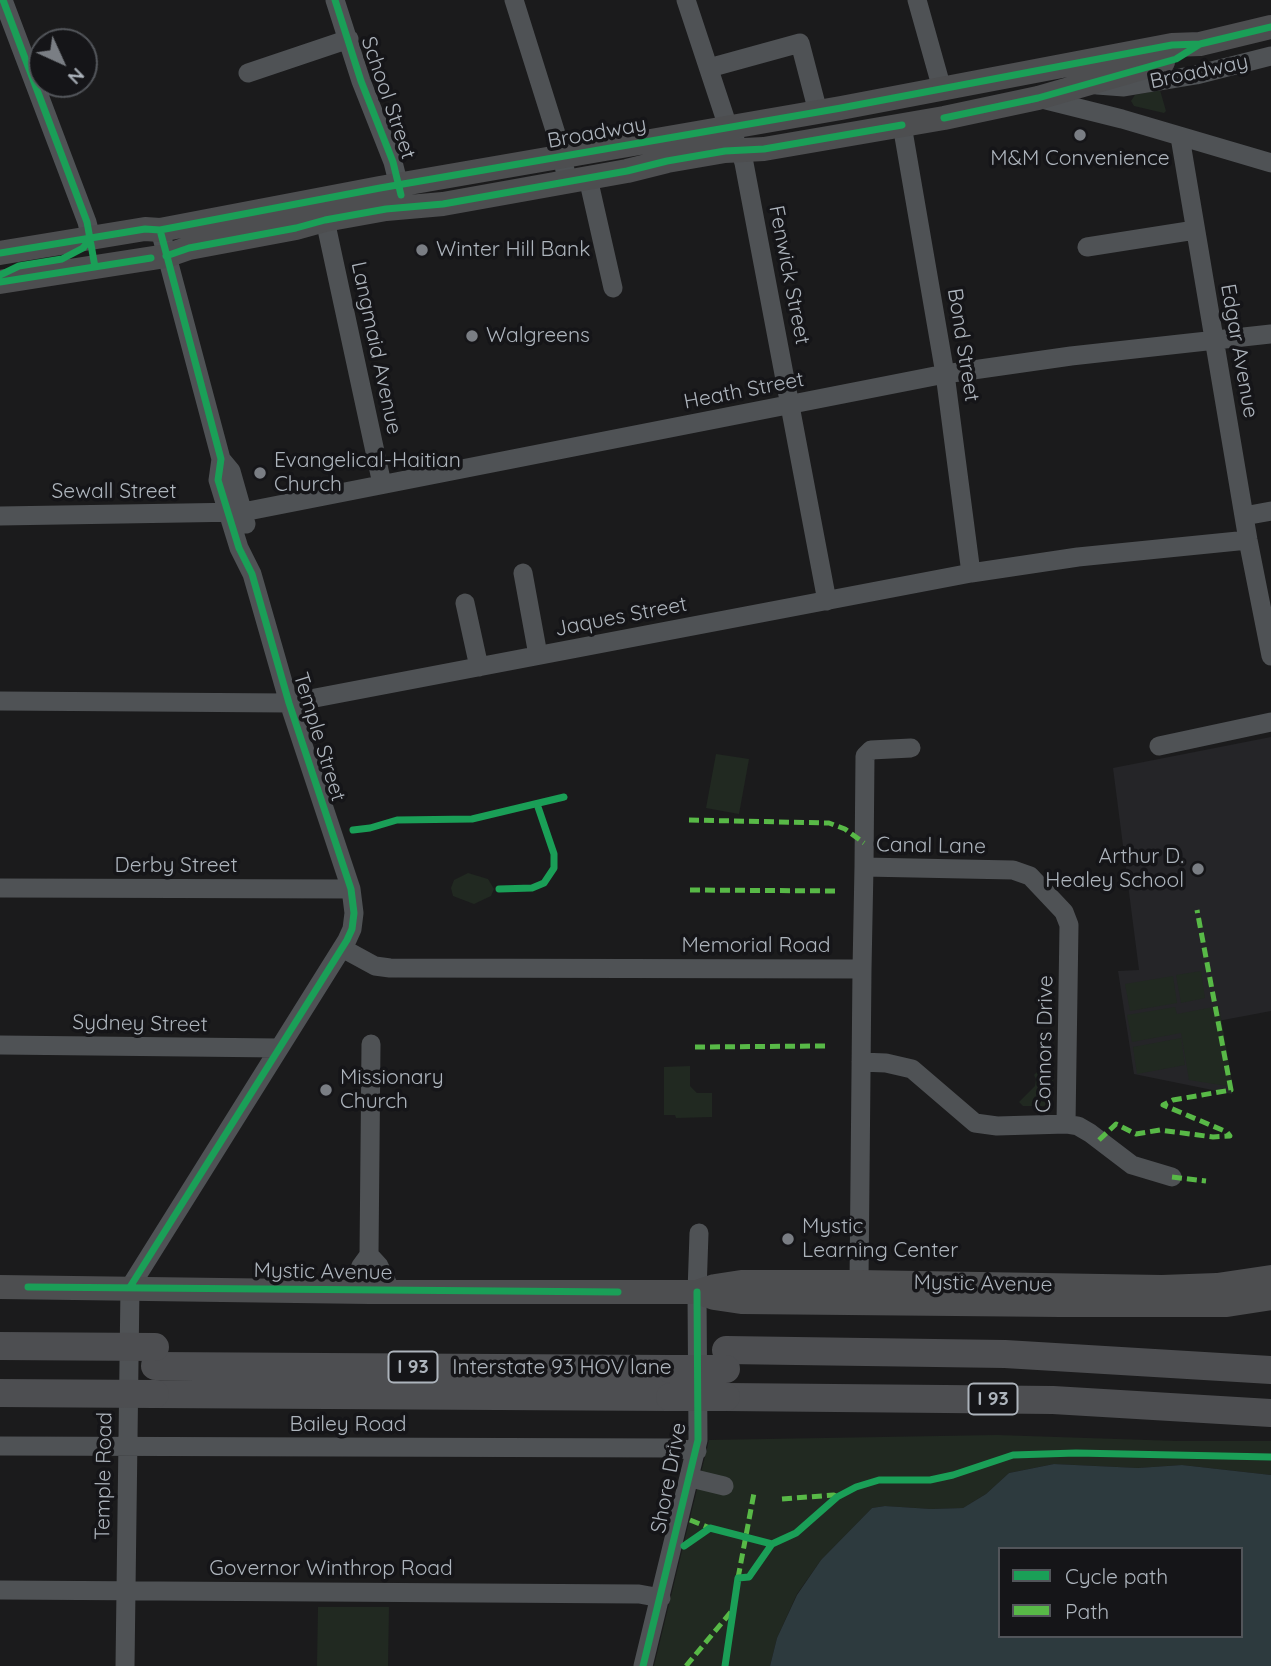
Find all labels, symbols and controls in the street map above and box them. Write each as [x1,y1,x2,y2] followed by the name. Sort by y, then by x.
[28,28,98,98] north arrow
[355,33,421,163] street label: School Street
[1147,49,1251,95] street label: Broadway
[63,63,90,90] text: N
[546,112,648,154] street label: Broadway
[1072,127,1088,143] marker: M&M Convenience
[990,146,1170,172] place label: M&M Convenience
[763,203,815,347] street label: Fenwick Street
[436,237,590,263] place label: Winter Hill Bank
[414,242,430,258] marker: Winter Hill Bank
[345,259,407,437] street label: Langmaid Avenue
[1215,282,1263,420] street label: Edgar Avenue
[942,287,984,403] street label: Bond Street
[486,323,590,349] place label: Walgreens
[464,328,480,344] marker: Walgreens
[682,367,806,415] street label: Heath Street
[274,448,461,498] place label: Evangelical-Haitian Church
[252,465,268,481] marker: Evangelical-Haitian Church
[51,479,177,505] street label: Sewall Street
[553,592,689,642] street label: Jaques Street
[287,669,351,805] street label: Temple Street
[876,832,986,860] street label: Canal Lane
[1045,844,1184,894] place label: Arthur D. Healey School
[115,853,237,879] street label: Derby Street
[1190,861,1206,877] marker: Arthur D. Healey School
[681,933,831,959] street label: Memorial Road
[1031,975,1059,1113] street label: Connors Drive
[72,1010,208,1038] street label: Sydney Street
[340,1065,444,1115] place label: Missionary Church
[318,1082,334,1098] marker: Missionary Church
[802,1214,958,1264] place label: Mystic Learning Center
[780,1231,796,1247] marker: Mystic Learning Center
[253,1258,393,1286] street label: Mystic Avenue
[913,1270,1053,1298] street label: Mystic Avenue
[388,1352,438,1382] road number: I 93
[452,1355,672,1381] street label: Interstate 93 HOV lane
[968,1384,1018,1414] road number: I 93
[90,1412,118,1540] street label: Temple Road
[289,1412,407,1438] street label: Bailey Road
[646,1421,692,1535] street label: Shore Drive
[998,1547,1243,1638] legend
[209,1556,453,1582] street label: Governor Winthrop Road
[1065,1563,1168,1589] text: Cycle path
[1065,1598,1109,1624] text: Path

